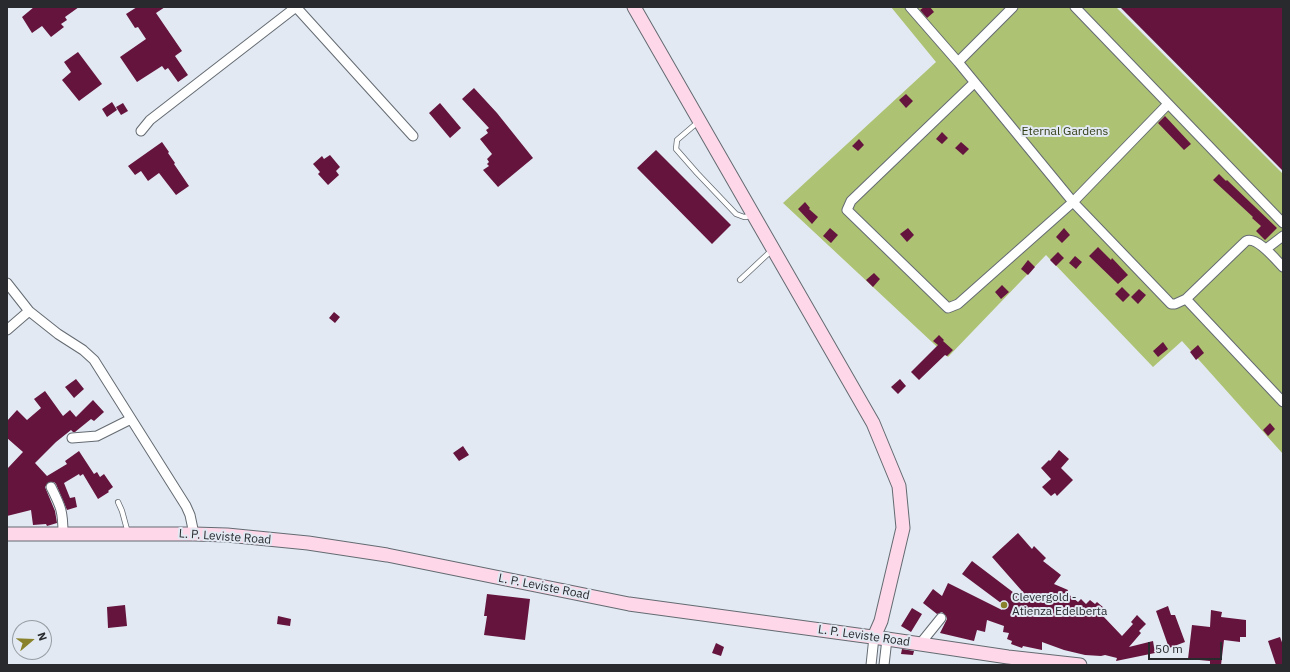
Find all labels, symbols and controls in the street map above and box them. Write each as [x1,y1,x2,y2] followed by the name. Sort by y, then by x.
[1022,125,1108,139] park label: Eternal Gardens
[178,527,272,547] street label: L. P. Leviste Road
[497,571,591,603] street label: L. P. Leviste Road
[1012,591,1107,619] place label: Clevergold - Atienza Edelberta
[999,600,1009,610] marker: Clevergold - Atienza Edelberta
[12,620,52,660] north arrow
[817,622,911,650] street label: L. P. Leviste Road
[34,630,50,642] text: N
[1150,634,1224,660] scale bar
[1155,641,1183,656] text: 50 m

